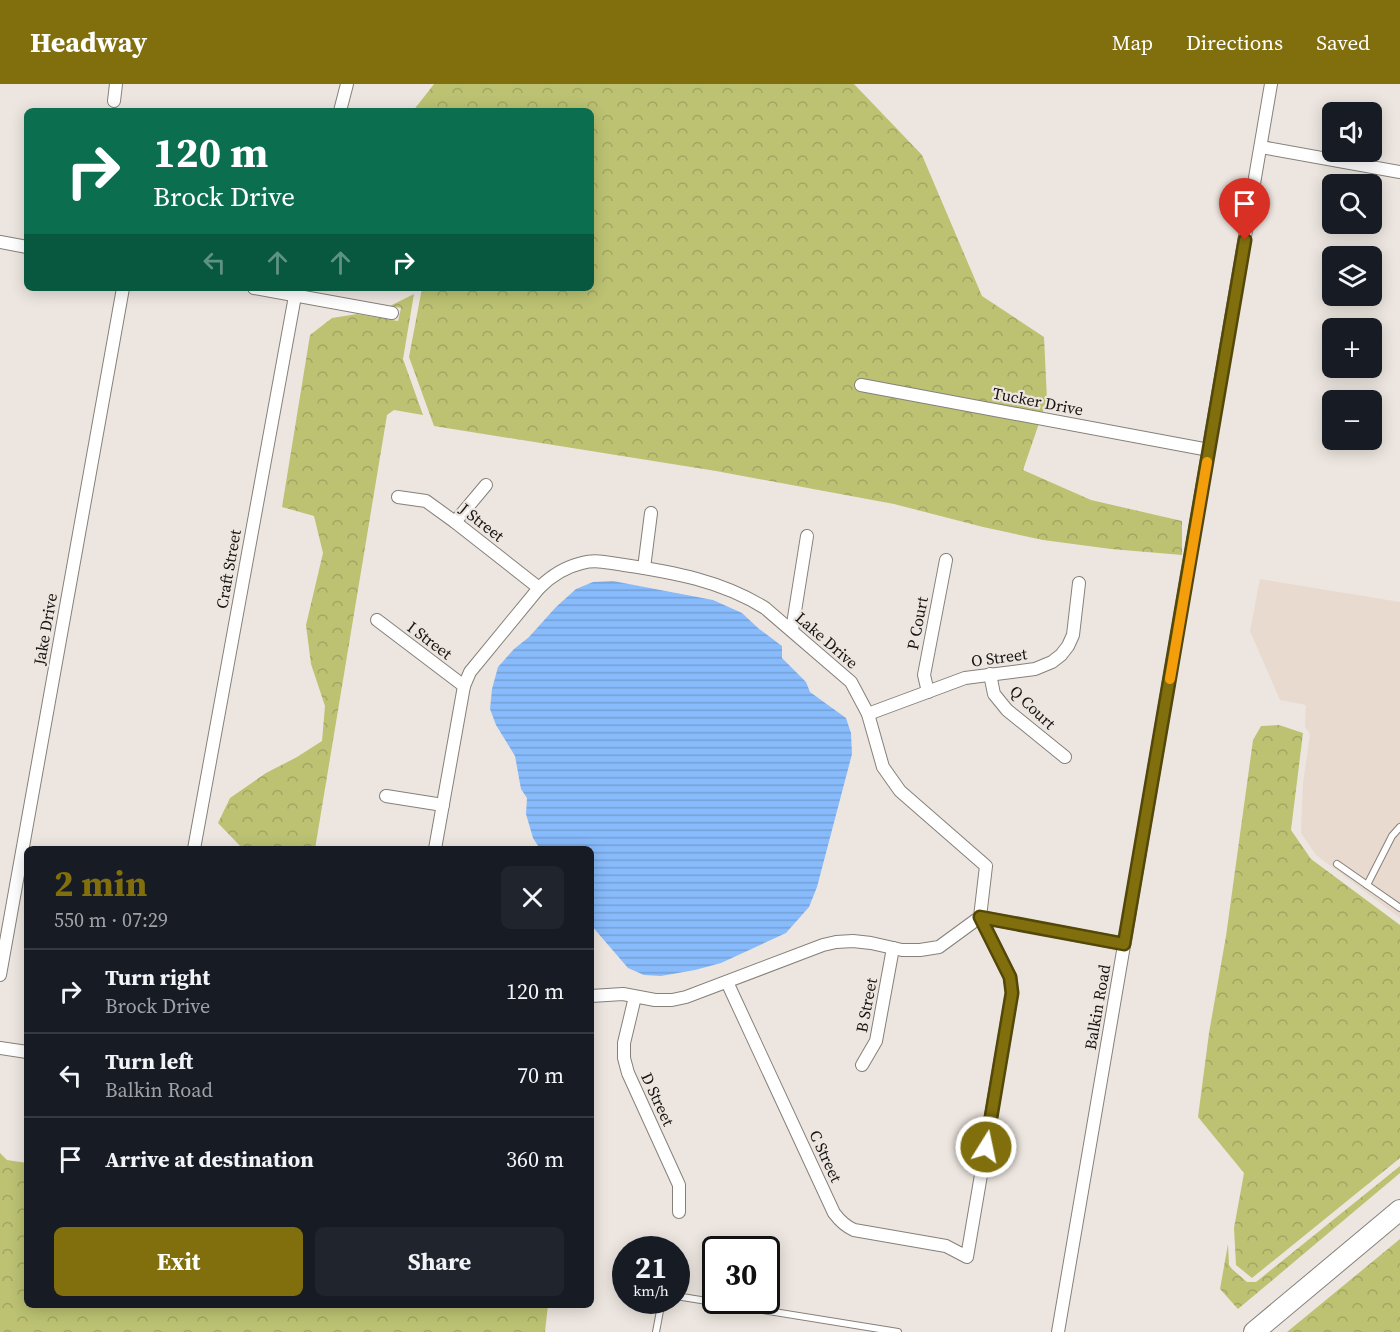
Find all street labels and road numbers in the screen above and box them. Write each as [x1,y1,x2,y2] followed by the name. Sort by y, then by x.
[991,381,1085,421] street label: Tucker Drive
[454,497,510,547] street label: J Street
[210,527,246,610] street label: Craft Street
[28,591,62,668] street label: Jake Drive
[901,594,933,651] street label: P Court
[791,607,863,673] street label: Lake Drive
[403,616,458,665] street label: I Street
[970,642,1029,672] street label: O Street
[1005,680,1061,734] street label: Q Court
[1079,963,1115,1051] street label: Balkin Road
[850,975,882,1034] street label: B Street
[636,1069,680,1130] street label: D Street
[804,1126,848,1186] street label: C Street

